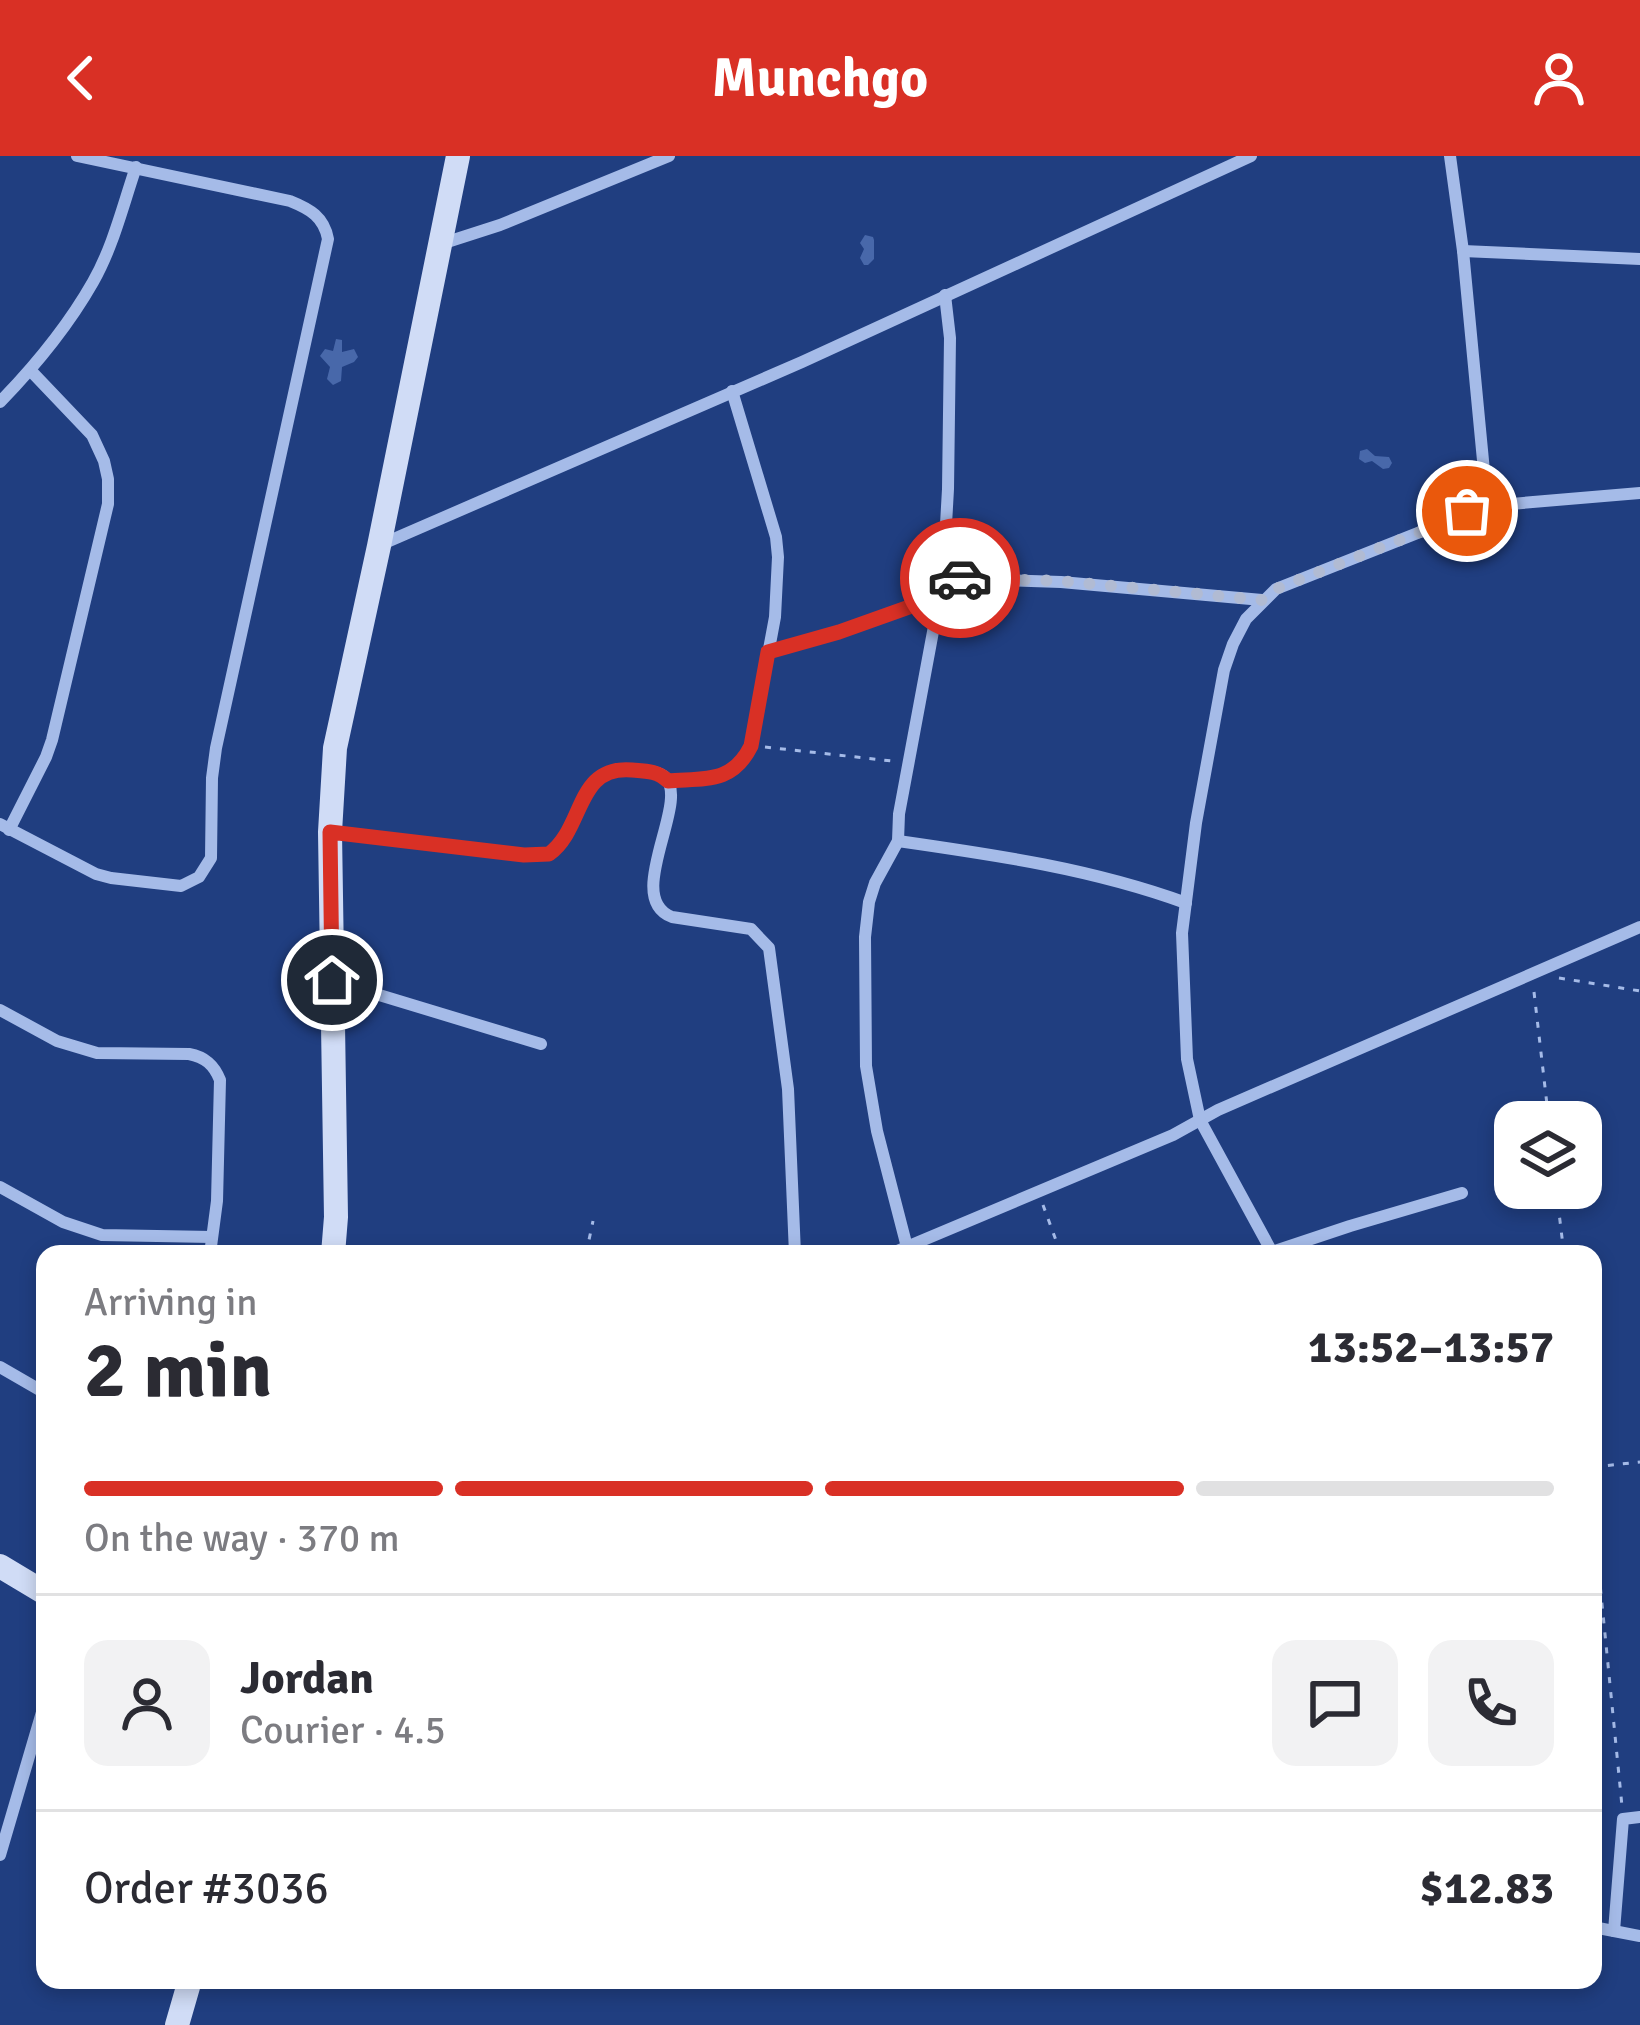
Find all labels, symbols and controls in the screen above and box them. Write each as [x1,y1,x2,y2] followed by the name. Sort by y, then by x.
[48,45,114,111] icon: back
[712,45,928,112] text: Munchgo
[1526,45,1592,111] icon: person
[1416,460,1518,562] pin
[1434,478,1500,544] icon: bag
[900,518,1020,638] courier
[927,545,993,611] icon: car
[281,929,383,1031] pin
[299,947,365,1013] icon: home
[1494,1101,1602,1209] map controls
[1494,1101,1602,1209] button: layers
[84,1278,258,1326] text: Arriving in
[1308,1320,1554,1375] text: 13:52–13:57
[84,1323,272,1419] text: 2 min
[84,1514,400,1562] text: On the way · 370 m
[84,1640,210,1766] button: person
[1272,1640,1398,1766] button: chat
[1428,1640,1554,1766] button: phone
[240,1651,374,1706] text: Jordan
[240,1706,446,1754] text: Courier · 4.5
[84,1861,329,1916] text: Order #3036
[1420,1861,1554,1916] text: $12.83

